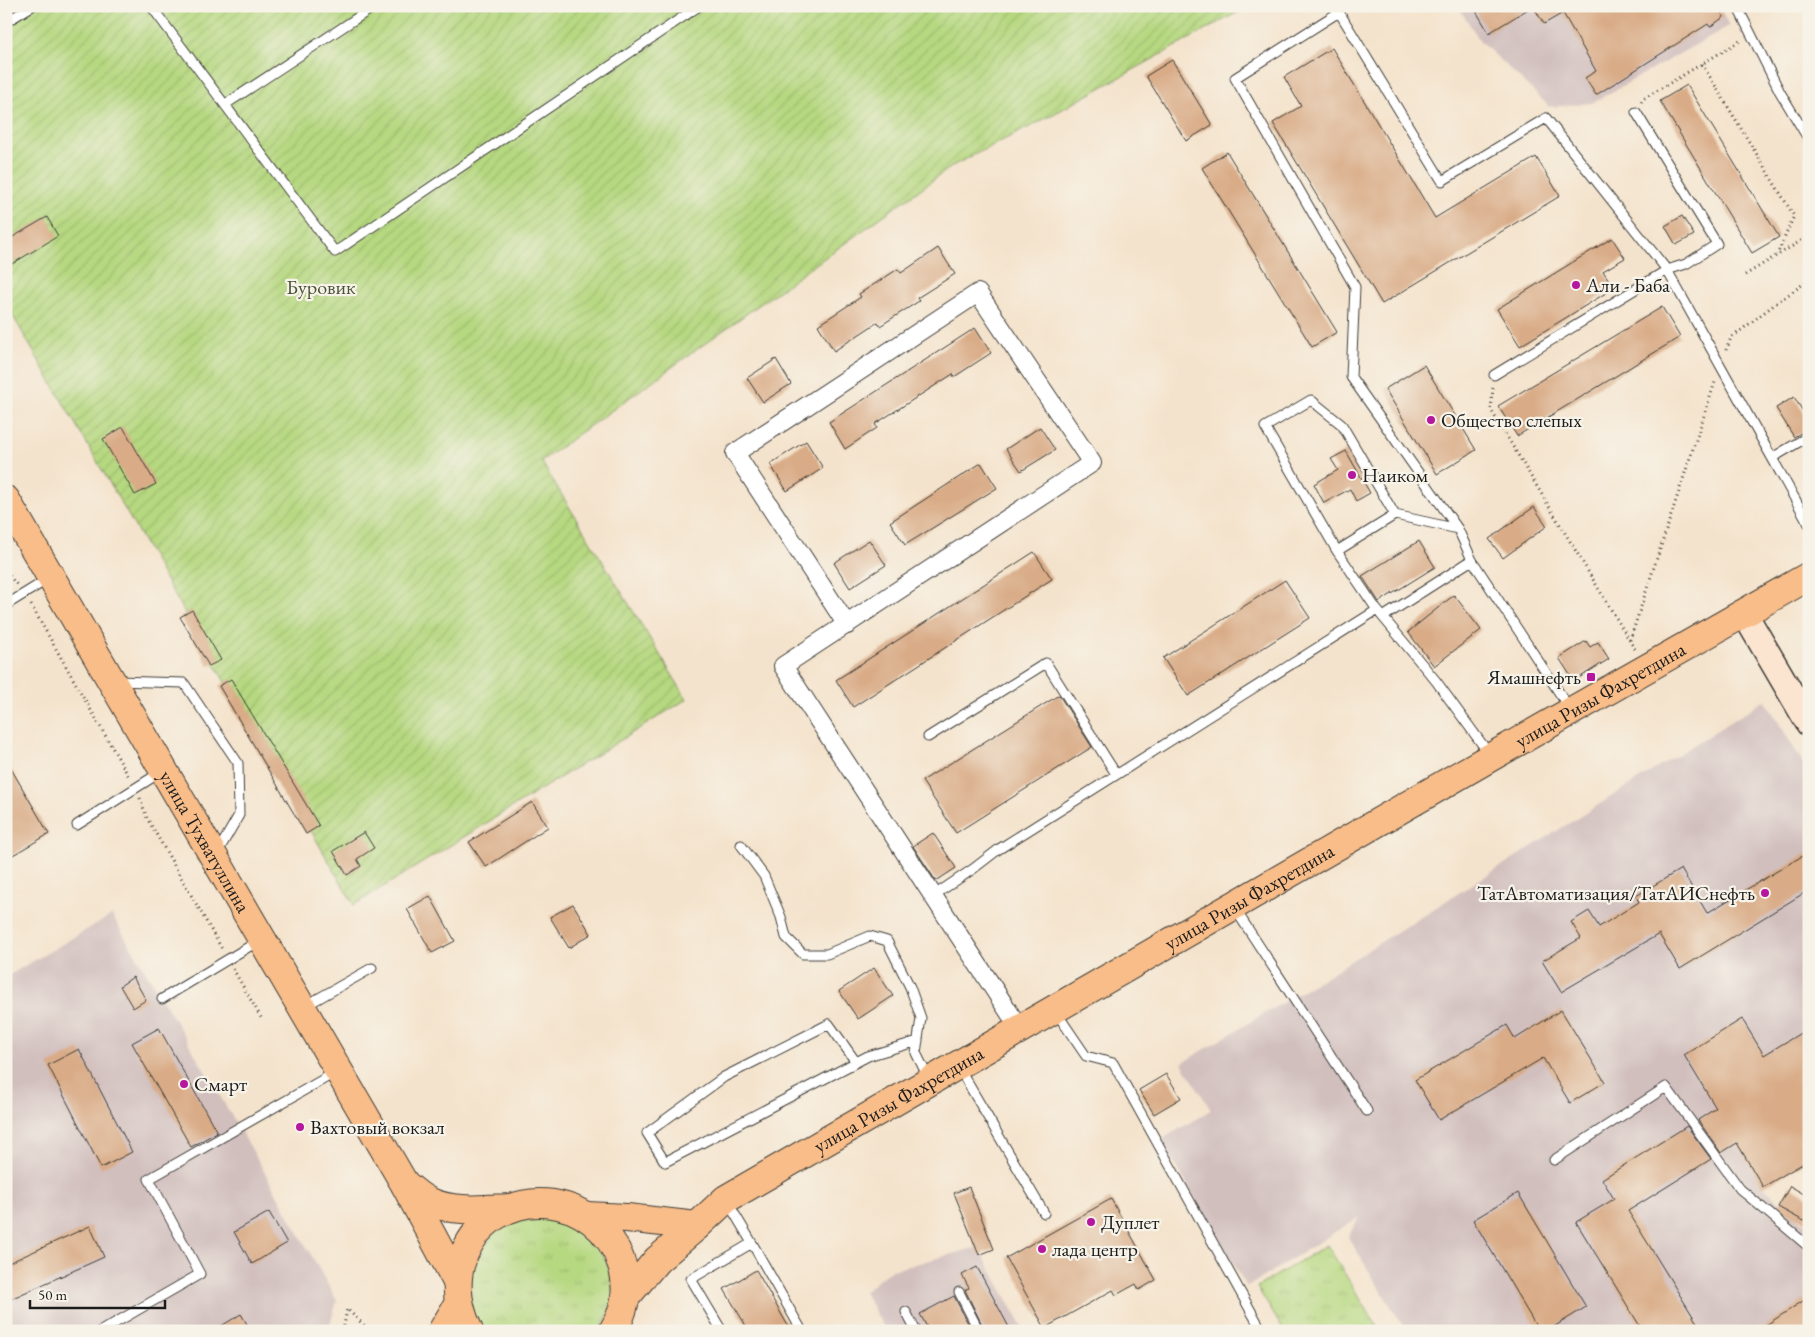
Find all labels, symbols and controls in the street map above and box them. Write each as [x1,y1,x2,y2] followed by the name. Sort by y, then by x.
[1585,272,1670,298] place label: Али - Баба
[286,274,356,300] park label: Буровик
[1570,279,1582,291] marker: Али - Баба
[1441,407,1582,433] place label: Общество слепых
[1425,414,1437,426] marker: Общество слепых
[1362,462,1429,488] place label: Наиком
[1346,469,1358,481] marker: Наиком
[1510,636,1690,754] street label: улица Ризы Фахретдина
[1486,664,1581,690] place label: Ямашнефть
[1585,671,1597,683] marker: Ямашнефть
[153,765,257,917] street label: улица Тухватуллина
[1160,837,1339,956] street label: улица Ризы Фахретдина
[1477,880,1755,906] place label: ТатАвтоматизация/ТатАИСнефть
[1759,887,1771,899] marker: ТатАвтоматизация/ТатАИСнефть
[809,1040,988,1159] street label: улица Ризы Фахретдина
[194,1071,247,1097] place label: Смарт
[178,1078,190,1090] marker: Смарт
[310,1114,445,1140] place label: Вахтовый вокзал
[294,1121,306,1133] marker: Вахтовый вокзал
[1101,1209,1160,1235] place label: Дуплет
[1085,1216,1097,1228] marker: Дуплет
[1052,1236,1138,1262] place label: лада центр
[1036,1243,1048,1255] marker: лада центр
[30,1277,165,1309] scale bar
[38,1285,67,1304] text: 50 m

